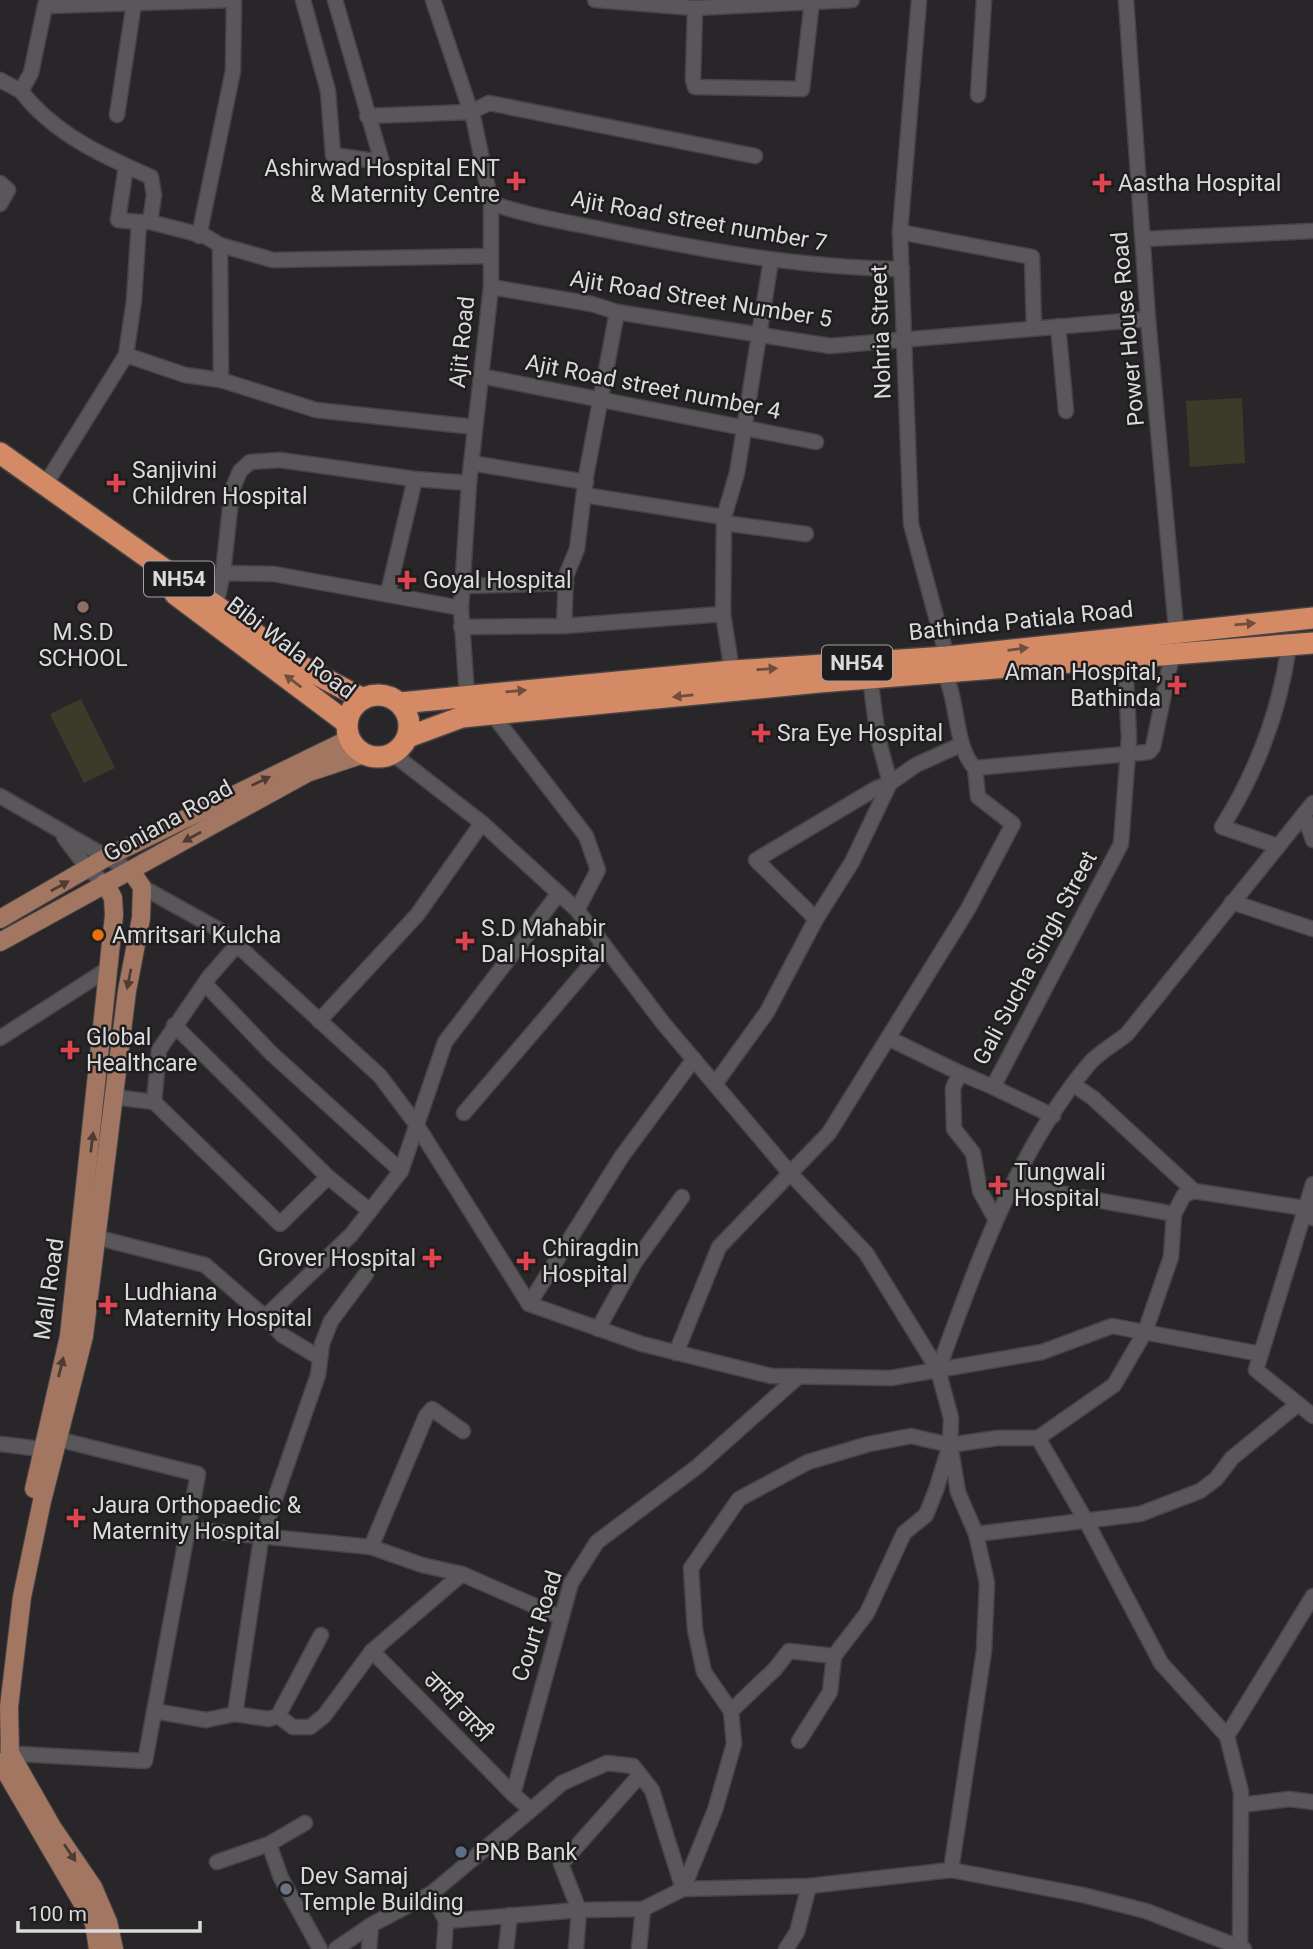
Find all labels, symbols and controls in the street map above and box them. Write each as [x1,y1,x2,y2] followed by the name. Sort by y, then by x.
[264,155,500,208] place label: Ashirwad Hospital ENT & Maternity Centre
[1118,170,1281,197] place label: Aastha Hospital
[506,171,526,191] marker: Ashirwad Hospital ENT & Maternity Centre
[1092,173,1112,193] marker: Aastha Hospital
[569,185,829,257] street label: Ajit Road street number 7
[1106,231,1150,427] street label: Power House Road
[865,264,897,400] street label: Nohria Street
[568,265,834,333] street label: Ajit Road Street Number 5
[444,295,480,389] street label: Ajit Road
[523,349,783,425] street label: Ajit Road street number 4
[132,457,308,510] place label: Sanjivini Children Hospital
[106,473,126,493] marker: Sanjivini Children Hospital
[144,562,214,596] road number: NH54
[423,567,572,594] place label: Goyal Hospital
[397,570,417,590] marker: Goyal Hospital
[222,591,360,705] street label: Bibi Wala Road
[907,596,1135,646] street label: Bathinda Patiala Road
[75,599,91,615] marker: M.S.D SCHOOL
[1234,618,1256,629] one-way arrow
[38,619,128,672] place label: M.S.D SCHOOL
[1008,643,1030,654] one-way arrow
[822,646,892,680] road number: NH54
[1005,659,1161,712] place label: Aman Hospital, Bathinda
[756,663,778,674] one-way arrow
[285,673,303,688] one-way arrow
[1167,675,1187,695] marker: Aman Hospital, Bathinda
[505,685,527,696] one-way arrow
[672,690,694,701] one-way arrow
[777,720,943,747] place label: Sra Eye Hospital
[751,723,771,743] marker: Sra Eye Hospital
[99,774,237,868] street label: Goniana Road
[251,775,271,786] one-way arrow
[183,831,202,843] one-way arrow
[967,846,1103,1070] street label: Gali Sucha Singh Street
[50,880,70,892] one-way arrow
[481,915,606,968] place label: S.D Mahabir Dal Hospital
[112,922,281,949] place label: Amritsari Kulcha
[90,927,106,943] marker: Amritsari Kulcha
[455,931,475,951] marker: S.D Mahabir Dal Hospital
[124,968,135,990] one-way arrow
[86,1024,197,1077] place label: Global Healthcare
[60,1040,80,1060] marker: Global Healthcare
[86,1131,97,1153] one-way arrow
[1014,1159,1106,1212] place label: Tungwali Hospital
[988,1175,1008,1195] marker: Tungwali Hospital
[542,1235,639,1288] place label: Chiragdin Hospital
[29,1236,69,1342] street label: Mall Road
[258,1245,416,1272] place label: Grover Hospital
[422,1248,442,1268] marker: Grover Hospital
[516,1251,536,1271] marker: Chiragdin Hospital
[124,1279,312,1332] place label: Ludhiana Maternity Hospital
[98,1295,118,1315] marker: Ludhiana Maternity Hospital
[56,1356,67,1378] one-way arrow
[92,1492,302,1545] place label: Jaura Orthopaedic & Maternity Hospital
[66,1508,86,1528] marker: Jaura Orthopaedic & Maternity Hospital
[506,1567,568,1685] street label: Court Road
[417,1666,499,1748] street label: ਗਾਂਧੀ ਗਲੀ
[475,1839,577,1866] place label: PNB Bank
[64,1843,77,1863] one-way arrow
[453,1844,469,1860] marker: PNB Bank
[300,1863,464,1916] place label: Dev Samaj Temple Building
[278,1881,294,1897] marker: Dev Samaj Temple Building
[18,1890,200,1934] scale bar
[28,1902,87,1926] text: 100 m

